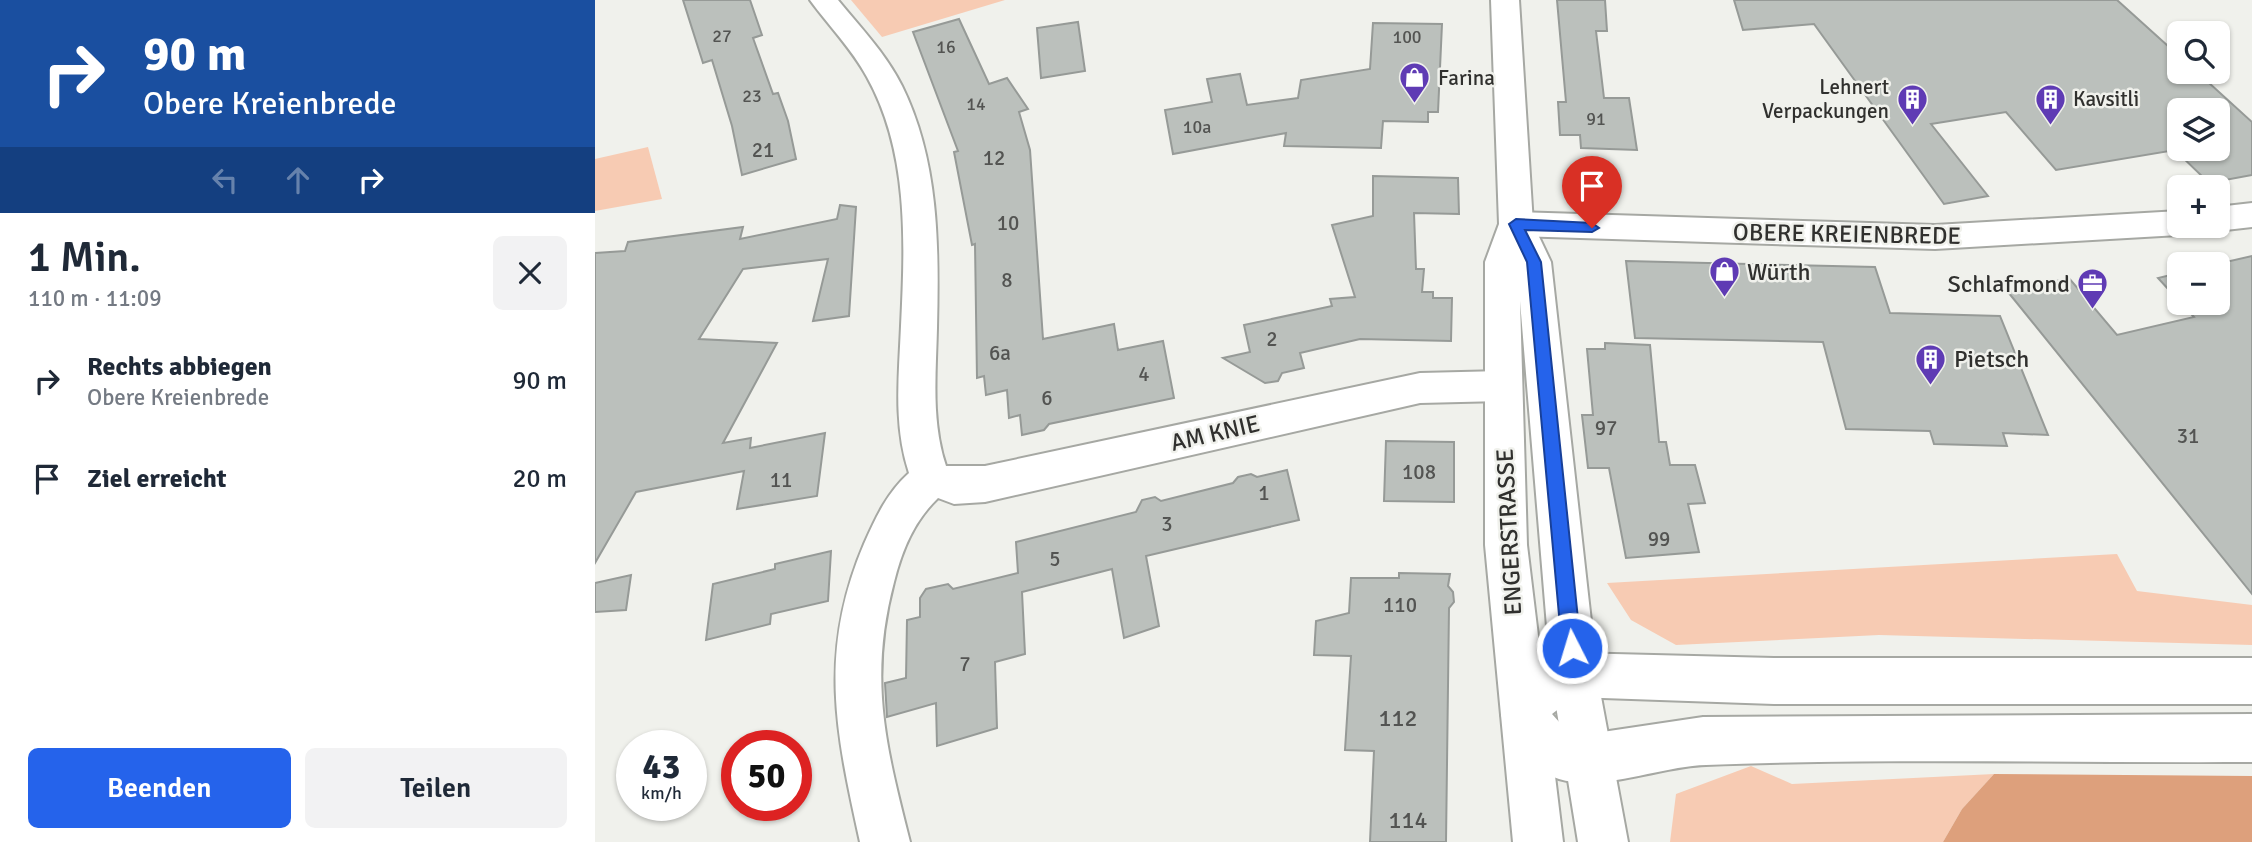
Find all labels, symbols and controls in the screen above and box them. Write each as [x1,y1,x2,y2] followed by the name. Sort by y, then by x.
[2167,21,2230,315] map controls
[2167,21,2230,84] button: search
[143,24,246,84] text: 90 m
[712,25,732,47] house number: 27
[1392,26,1422,48] house number: 100
[28,28,119,119] icon: right
[936,36,956,58] house number: 16
[1398,61,1432,105] shop icon: Farina
[1438,65,1495,91] place label: Farina
[1762,74,1889,124] place label: Lehnert Verpackungen
[1895,82,1929,126] building icon: Lehnert Verpackungen
[2033,82,2067,126] building icon: Kavsitli
[143,84,397,123] text: Obere Kreienbrede
[742,85,762,107] house number: 23
[2073,86,2139,112] place label: Kavsitli
[966,93,986,115] house number: 14
[2167,98,2230,161] button: layers
[1586,108,1606,130] house number: 91
[1183,116,1211,138] house number: 10a
[752,137,774,163] house number: 21
[983,145,1005,171] house number: 12
[1562,156,1622,228] pin
[206,161,244,199] icon: left
[279,161,317,199] icon: ahead
[352,161,390,199] icon: right
[1573,167,1611,205] icon: arrive
[2167,175,2230,238] button: +
[997,210,1019,236] house number: 10
[1733,217,1961,251] street label: OBERE KREIENBREDE
[28,232,141,283] text: 1 Min.
[493,236,567,310] button: close
[2167,252,2230,315] button: −
[1707,255,1741,299] shop icon: Würth
[1747,257,1810,287] place label: Würth
[1001,267,1013,293] house number: 8
[2076,267,2110,311] office icon: Schlafmond
[1948,269,2070,299] place label: Schlafmond
[28,284,162,313] text: 110 m · 11:09
[1266,326,1278,352] house number: 2
[989,340,1011,366] house number: 6a
[1914,342,1948,386] building icon: Pietsch
[1954,344,2029,374] place label: Pietsch
[87,351,272,383] text: Rechts abbiegen
[1138,361,1150,387] house number: 4
[28,362,66,400] icon: right
[512,365,567,397] text: 90 m
[87,383,269,412] text: Obere Kreienbrede
[1041,385,1053,411] house number: 6
[1167,408,1263,458] street label: AM KNIE
[1595,415,1617,441] house number: 97
[2177,423,2199,449] house number: 31
[1490,448,1528,616] street label: ENGERSTRASSE
[1402,459,1436,485] house number: 108
[28,460,66,498] icon: arrive
[87,463,227,495] text: Ziel erreicht
[512,463,567,495] text: 20 m
[770,467,792,493] house number: 11
[1258,480,1270,506] house number: 1
[1161,511,1173,537] house number: 3
[1648,526,1670,552] house number: 99
[1049,546,1061,572] house number: 5
[1383,592,1417,618] house number: 110
[1535,611,1609,685] position arrow
[959,651,971,677] house number: 7
[1379,703,1417,733] house number: 112
[721,730,812,821] speed limit sign: 50
[643,745,680,788] text: 43
[28,748,291,828] button: Beenden
[305,748,567,828] button: Teilen
[641,782,682,804] text: km/h
[1389,805,1427,835] house number: 114

